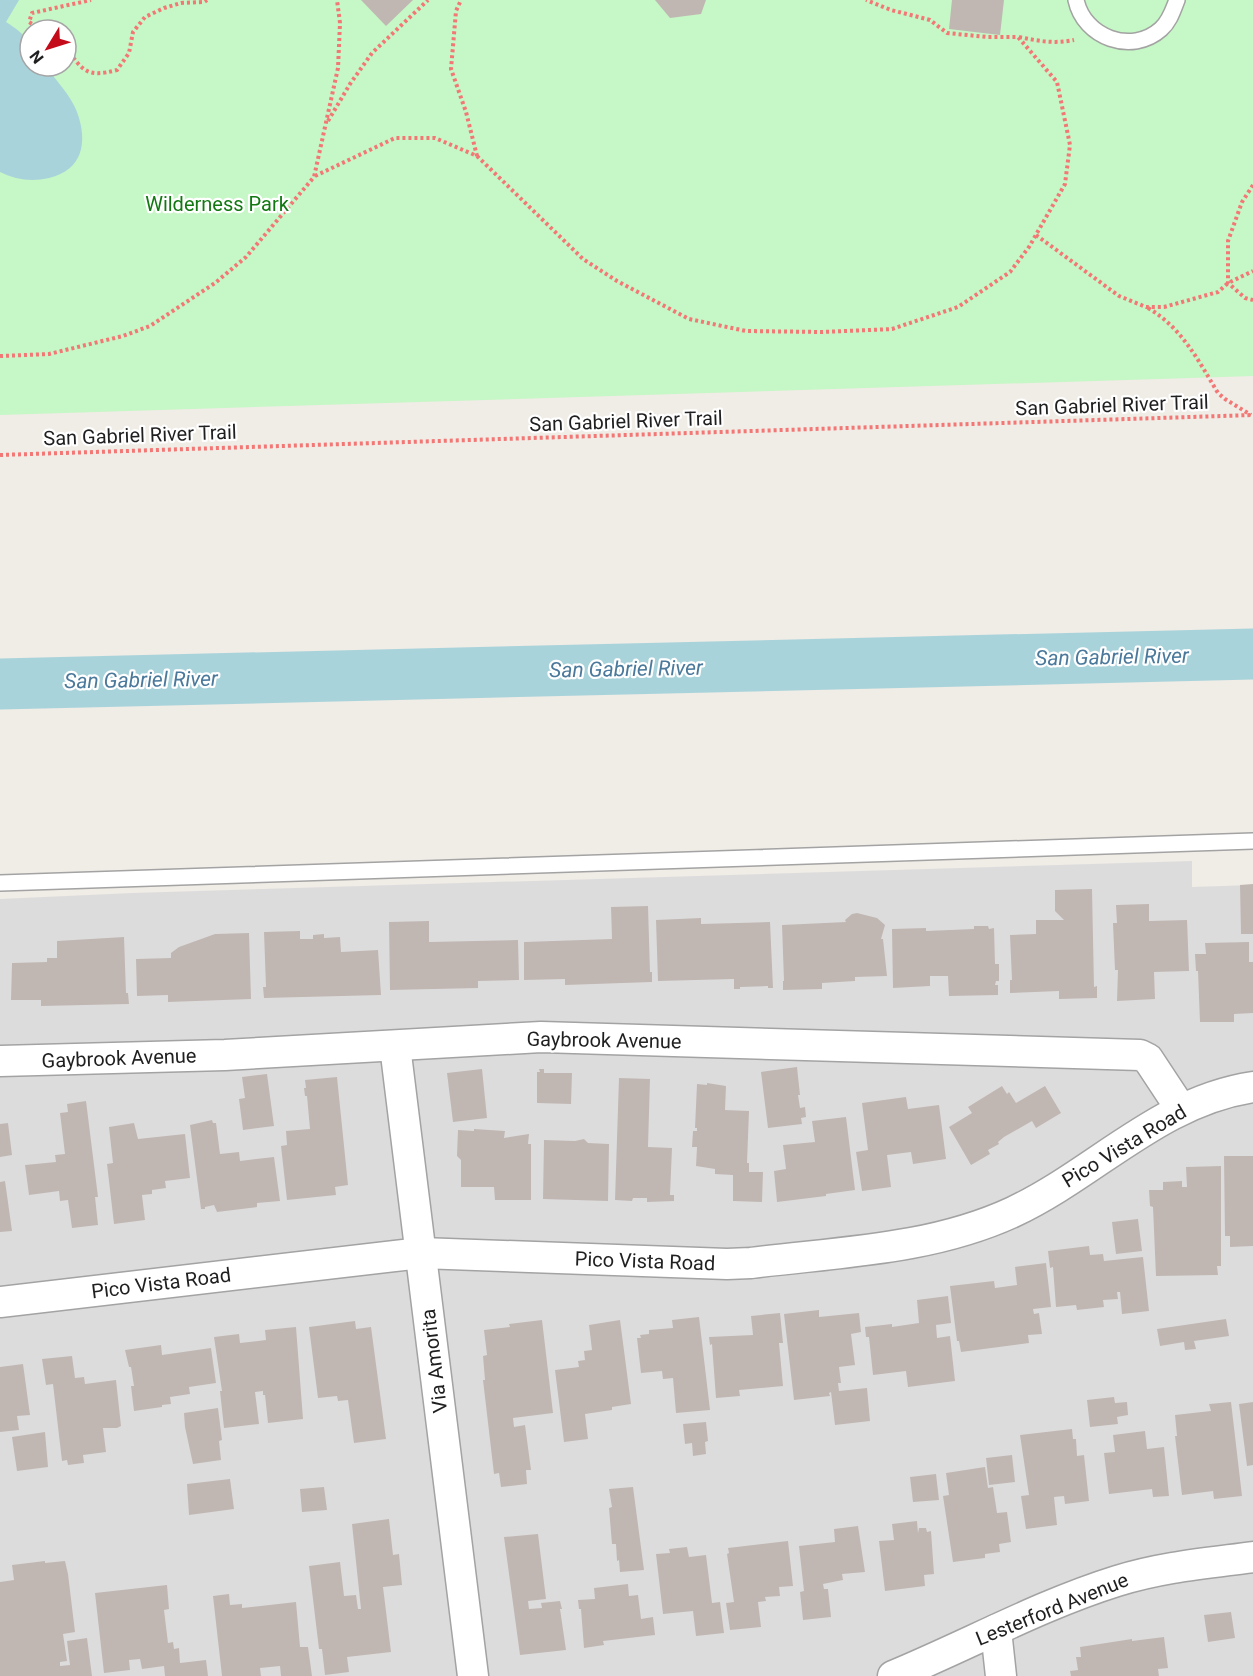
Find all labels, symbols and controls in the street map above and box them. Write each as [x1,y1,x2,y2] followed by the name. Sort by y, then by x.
[18,18,78,78] north arrow
[26,47,48,67] text: N
[145,192,290,216] park label: Wilderness Park
[1015,390,1209,420] street label: San Gabriel River Trail
[529,406,723,436] street label: San Gabriel River Trail
[43,420,237,450] street label: San Gabriel River Trail
[1035,644,1190,670] water label: San Gabriel River
[549,656,704,682] water label: San Gabriel River
[64,667,219,693] water label: San Gabriel River
[526,1027,682,1053] street label: Gaybrook Avenue
[41,1043,197,1073] street label: Gaybrook Avenue
[1058,1100,1190,1192] street label: Pico Vista Road
[574,1247,716,1275] street label: Pico Vista Road
[90,1263,232,1303] street label: Pico Vista Road
[416,1308,452,1414] street label: Via Amorita
[972,1567,1132,1651] street label: Lesterford Avenue

